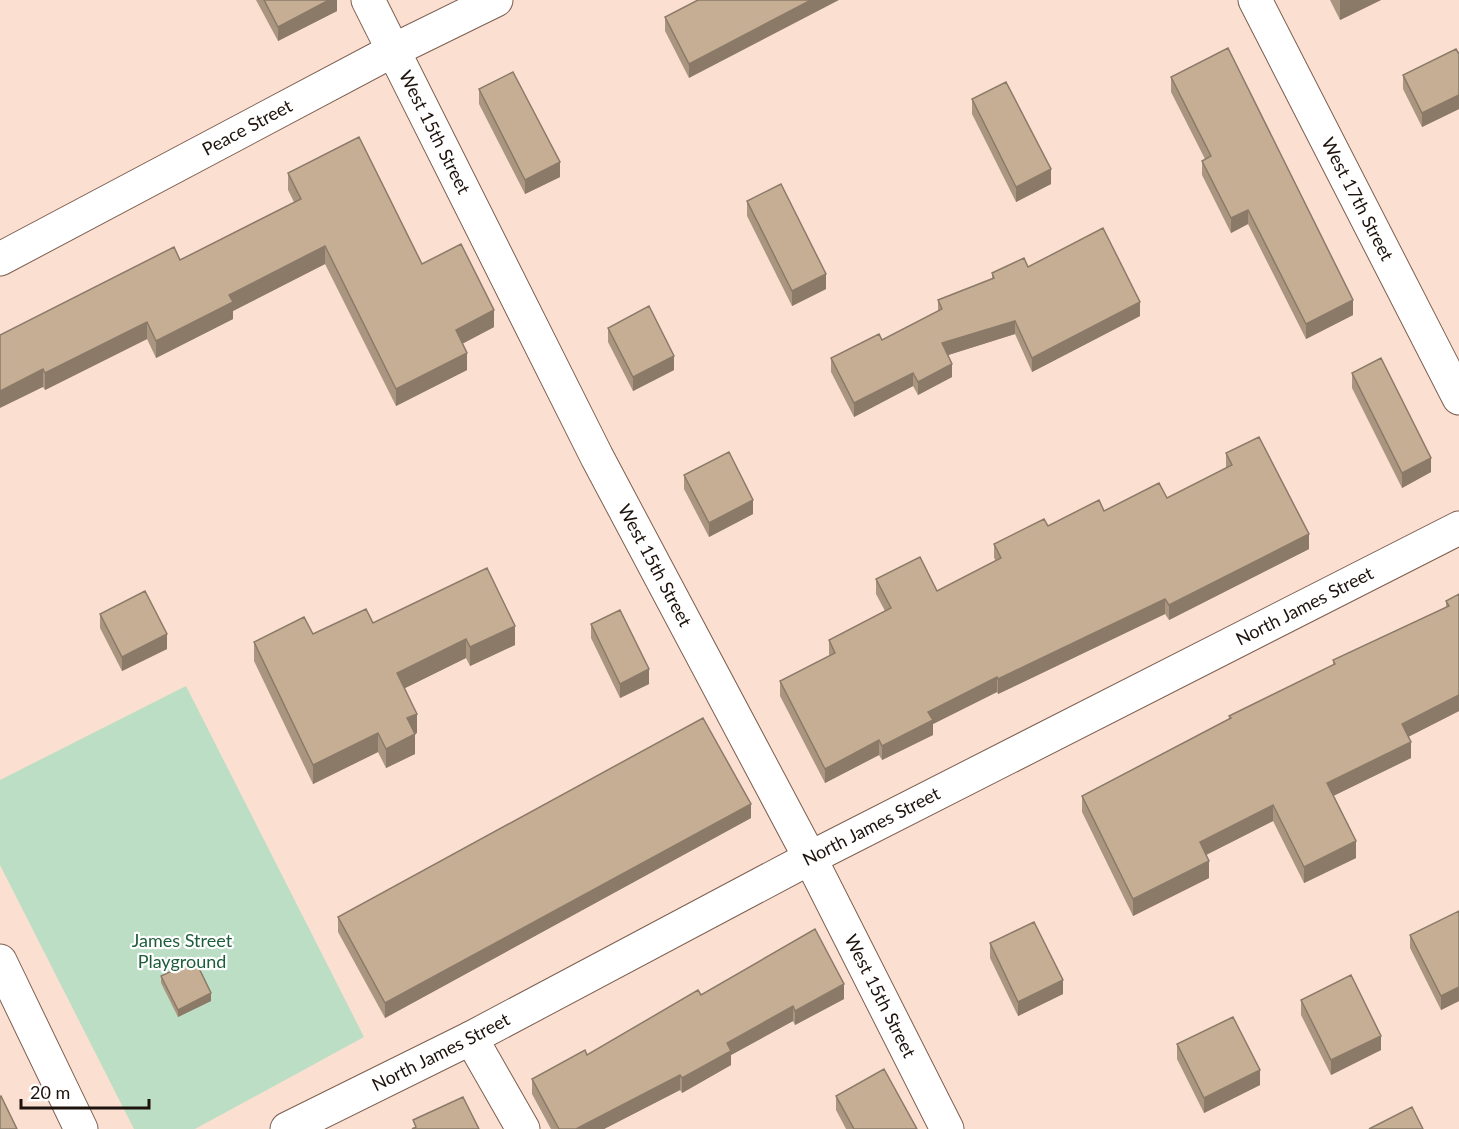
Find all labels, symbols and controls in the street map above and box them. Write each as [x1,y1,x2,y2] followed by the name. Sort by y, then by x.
[395,66,476,198] street label: West 15th Street
[198,94,296,160] street label: Peace Street
[1317,134,1399,265] street label: West 17th Street
[614,500,697,630] street label: West 15th Street
[1232,561,1377,650] street label: North James Street
[799,782,944,870] street label: North James Street
[132,929,233,972] park label: James Street Playground
[840,930,921,1062] street label: West 15th Street
[368,1007,514,1095] street label: North James Street
[21,1072,148,1110] scale bar
[30,1081,70,1103] text: 20 m

